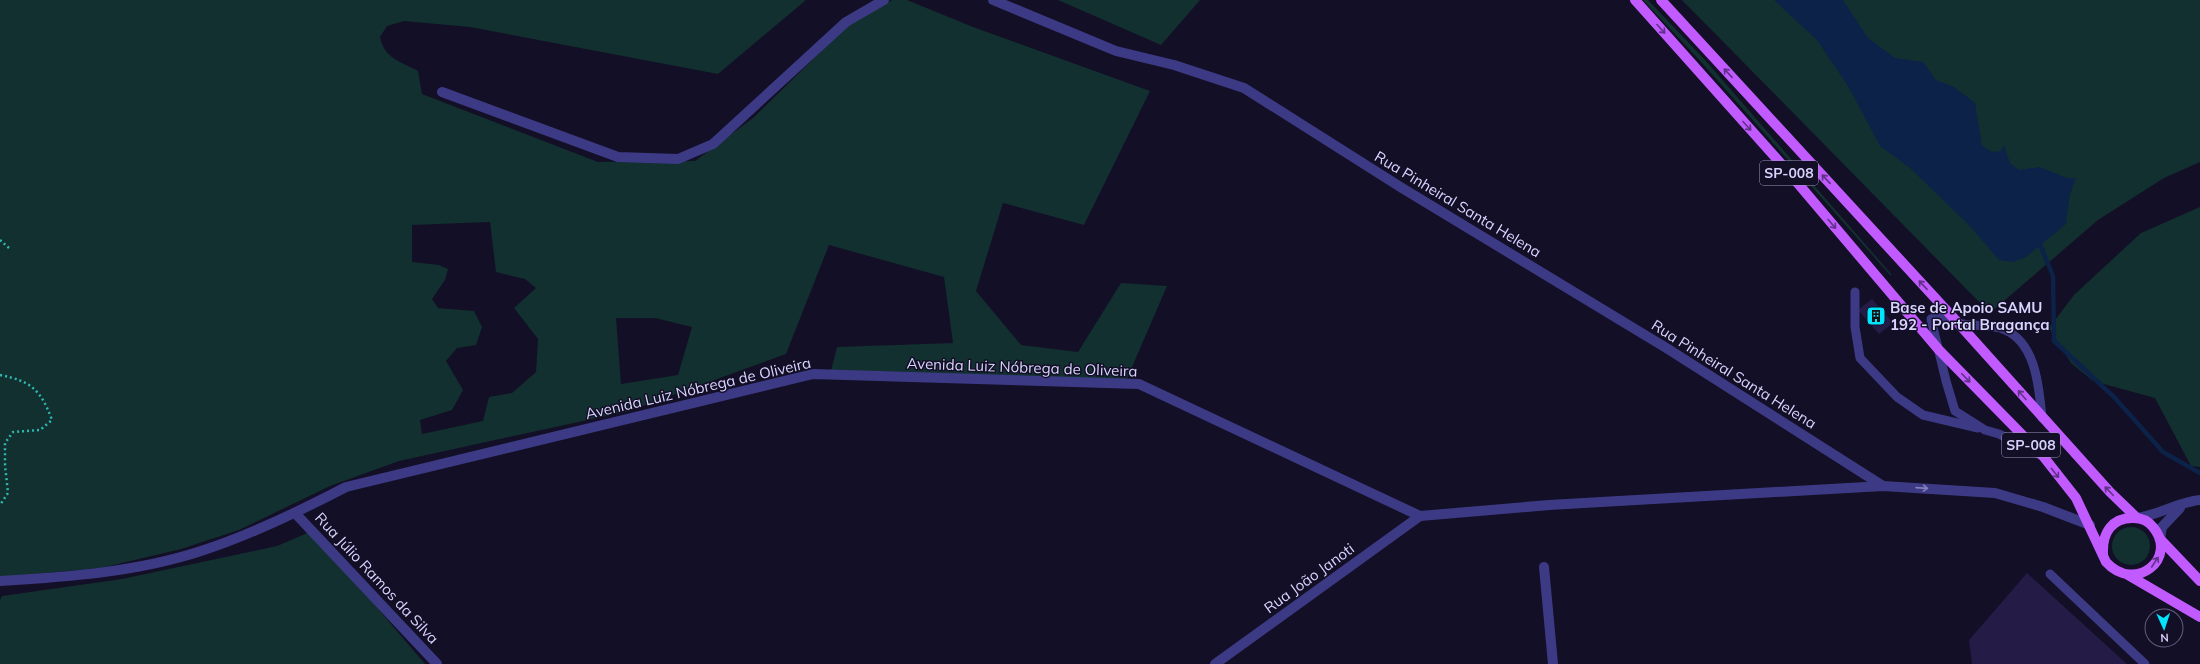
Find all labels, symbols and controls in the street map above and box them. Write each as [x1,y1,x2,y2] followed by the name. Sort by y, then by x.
[1656,24,1665,34] one-way arrow
[1723,68,1733,78] one-way arrow
[1743,121,1752,131] one-way arrow
[1371,147,1545,261] street label: Rua Pinheiral Santa Helena
[1760,161,1818,185] road number: SP-008
[1821,174,1830,184] one-way arrow
[1828,219,1837,230] one-way arrow
[1919,280,1928,290] one-way arrow
[1890,298,2050,334] place label: Base de Apoio SAMU 192 - Portal Bragança
[1865,305,1887,327] building icon: Base de Apoio SAMU 192 - Portal Bragança
[1648,315,1820,433] street label: Rua Pinheiral Santa Helena
[583,353,813,423] street label: Avenida Luiz Nóbrega de Oliveira
[906,353,1138,381] street label: Avenida Luiz Nóbrega de Oliveira
[1961,373,1971,383] one-way arrow
[2017,390,2026,400] one-way arrow
[2002,433,2060,457] road number: SP-008
[2051,467,2060,478] one-way arrow
[1915,485,1928,492] one-way arrow
[2104,486,2114,496] one-way arrow
[311,508,443,648] street label: Rua Júlio Ramos da Silva
[1260,539,1358,617] street label: Rua João Janoti
[2151,556,2159,567] one-way arrow
[2144,608,2184,648] north arrow
[2160,631,2169,645] text: N

